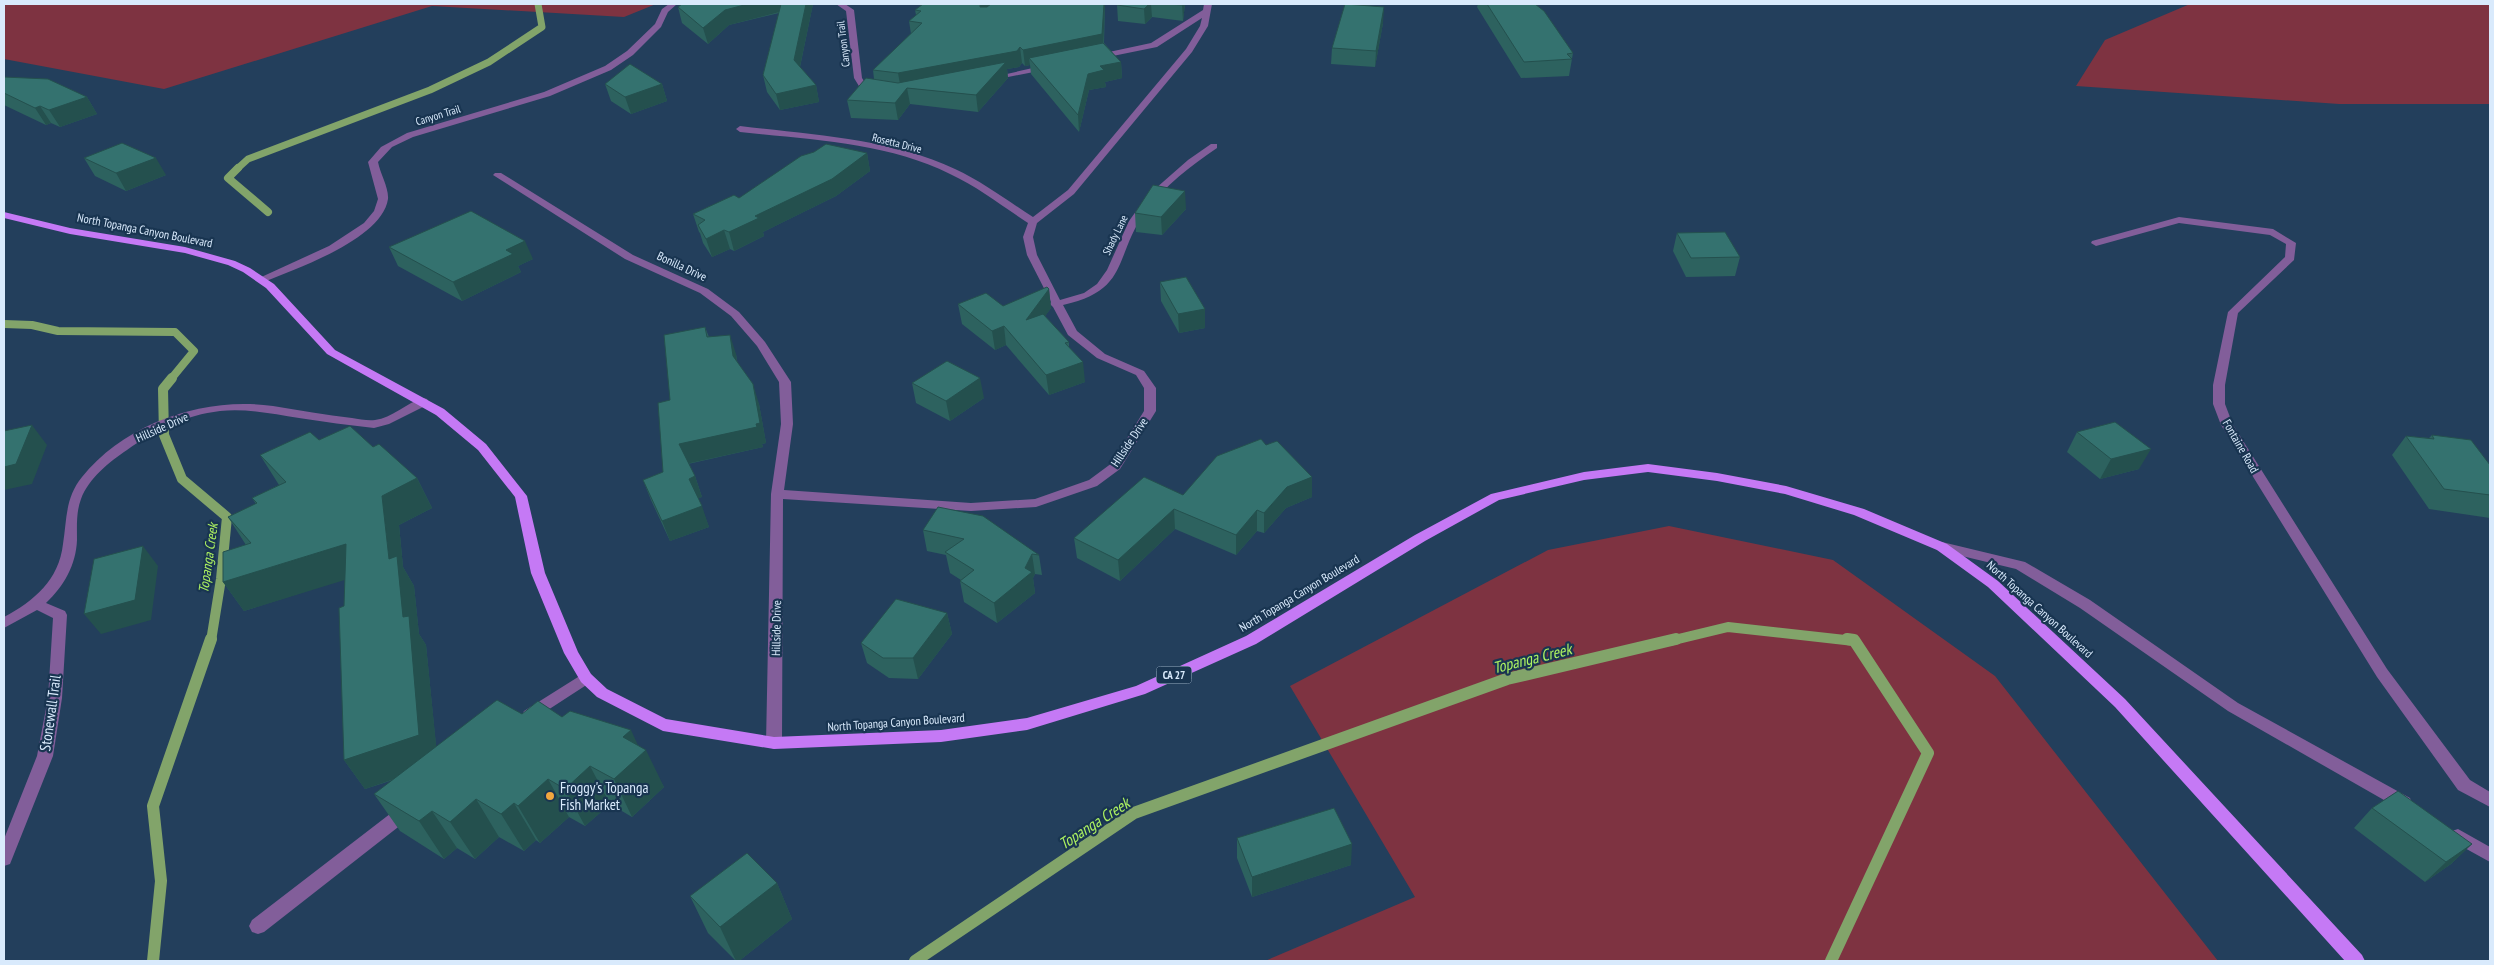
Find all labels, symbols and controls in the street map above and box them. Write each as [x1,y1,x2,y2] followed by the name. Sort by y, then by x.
[833,20,853,68] street label: Canyon Trail
[414,101,463,128] street label: Canyon Trail
[871,130,924,156] street label: Rosetta Drive
[76,210,214,250] street label: North Topanga Canyon Boulevard
[1099,212,1131,257] street label: Shady Lane
[655,248,709,284] street label: Bonilla Drive
[133,409,191,445] street label: Hillside Drive
[1107,415,1151,469] street label: Hillside Drive
[2220,417,2262,475] street label: Fontaine Road
[194,520,222,594] water label: Topanga Creek
[1236,551,1362,635] street label: North Topanga Canyon Boulevard
[1984,557,2096,661] street label: North Topanga Canyon Boulevard
[768,600,784,656] street label: Hillside Drive
[1491,638,1575,677] water label: Topanga Creek
[1156,666,1192,684] road number: CA 27
[35,673,65,752] street label: Stonewall Trail
[827,710,965,734] street label: North Topanga Canyon Boulevard
[560,778,648,814] place label: Froggy's Topanga Fish Market
[544,790,556,802] marker: Froggy's Topanga Fish Market
[1055,792,1135,853] water label: Topanga Creek

